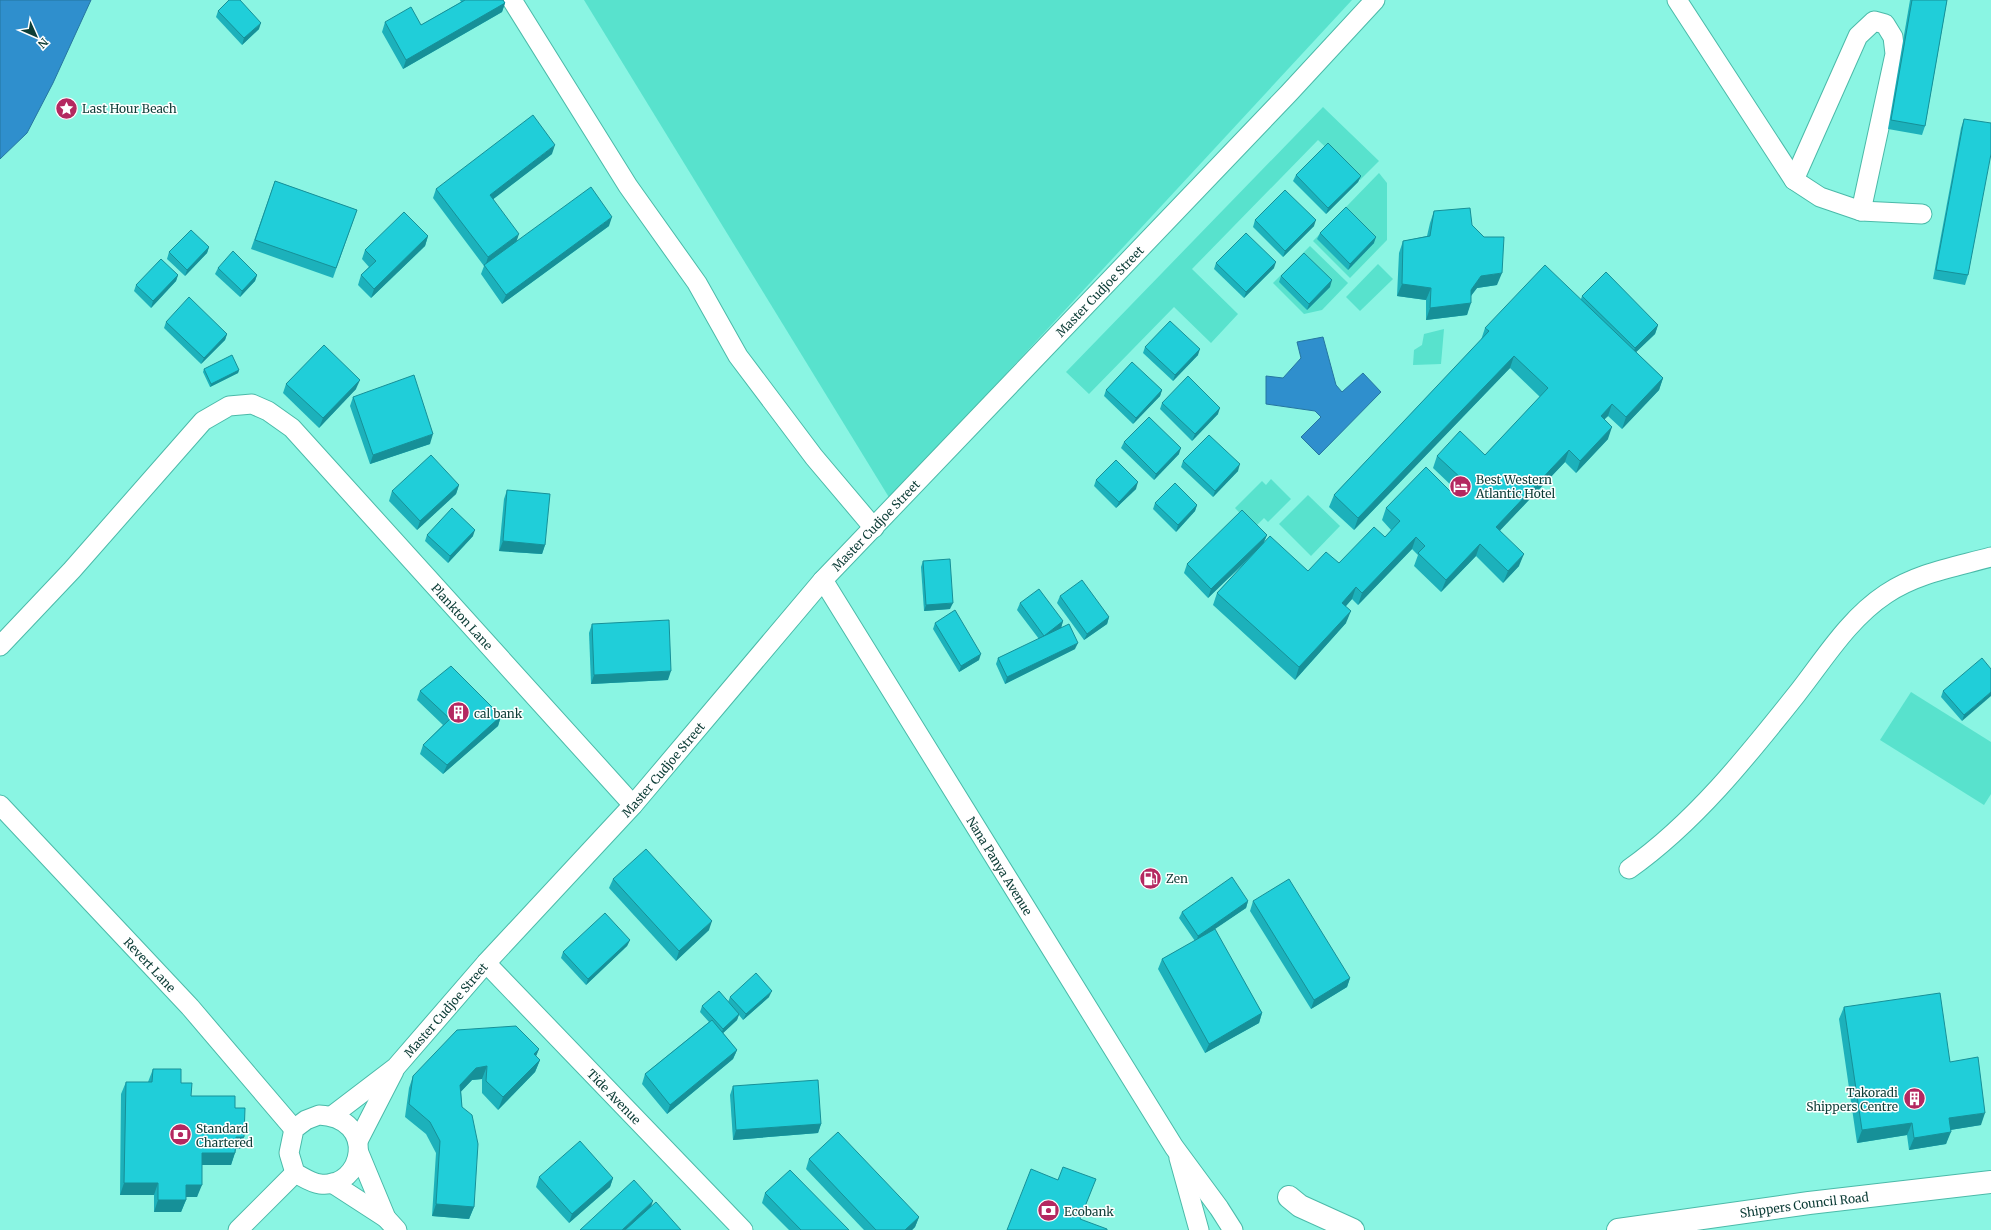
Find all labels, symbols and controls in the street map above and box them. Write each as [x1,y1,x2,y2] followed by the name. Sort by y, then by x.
[16,16,56,56] north arrow
[35,35,51,51] text: N
[53,95,79,121] place icon: Last Hour Beach
[82,101,177,116] place label: Last Hour Beach
[1053,242,1147,340] street label: Master Cudjoe Street
[1475,472,1555,501] place label: Best Western Atlantic Hotel
[1447,473,1473,499] hotel icon: Best Western Atlantic Hotel
[829,476,923,574] street label: Master Cudjoe Street
[429,580,496,653] street label: Plankton Lane
[445,700,471,726] building icon: cal bank
[474,706,523,721] place label: cal bank
[618,719,708,820] street label: Master Cudjoe Street
[964,814,1036,918] street label: Nana Panya Avenue
[1138,865,1164,891] fuel station icon: Zen
[1166,871,1188,886] place label: Zen
[121,934,179,995] street label: Revert Lane
[401,959,491,1060] street label: Master Cudjoe Street
[584,1066,644,1127] street label: Tide Avenue
[1806,1085,1898,1114] place label: Takoradi Shippers Centre
[1901,1086,1927,1112] building icon: Takoradi Shippers Centre
[196,1121,253,1150] place label: Standard Chartered
[167,1122,193,1148] bank icon: Standard Chartered
[1739,1189,1870,1220] street label: Shippers Council Road
[1036,1198,1062,1224] bank icon: Ecobank
[1064,1204,1114,1219] place label: Ecobank

